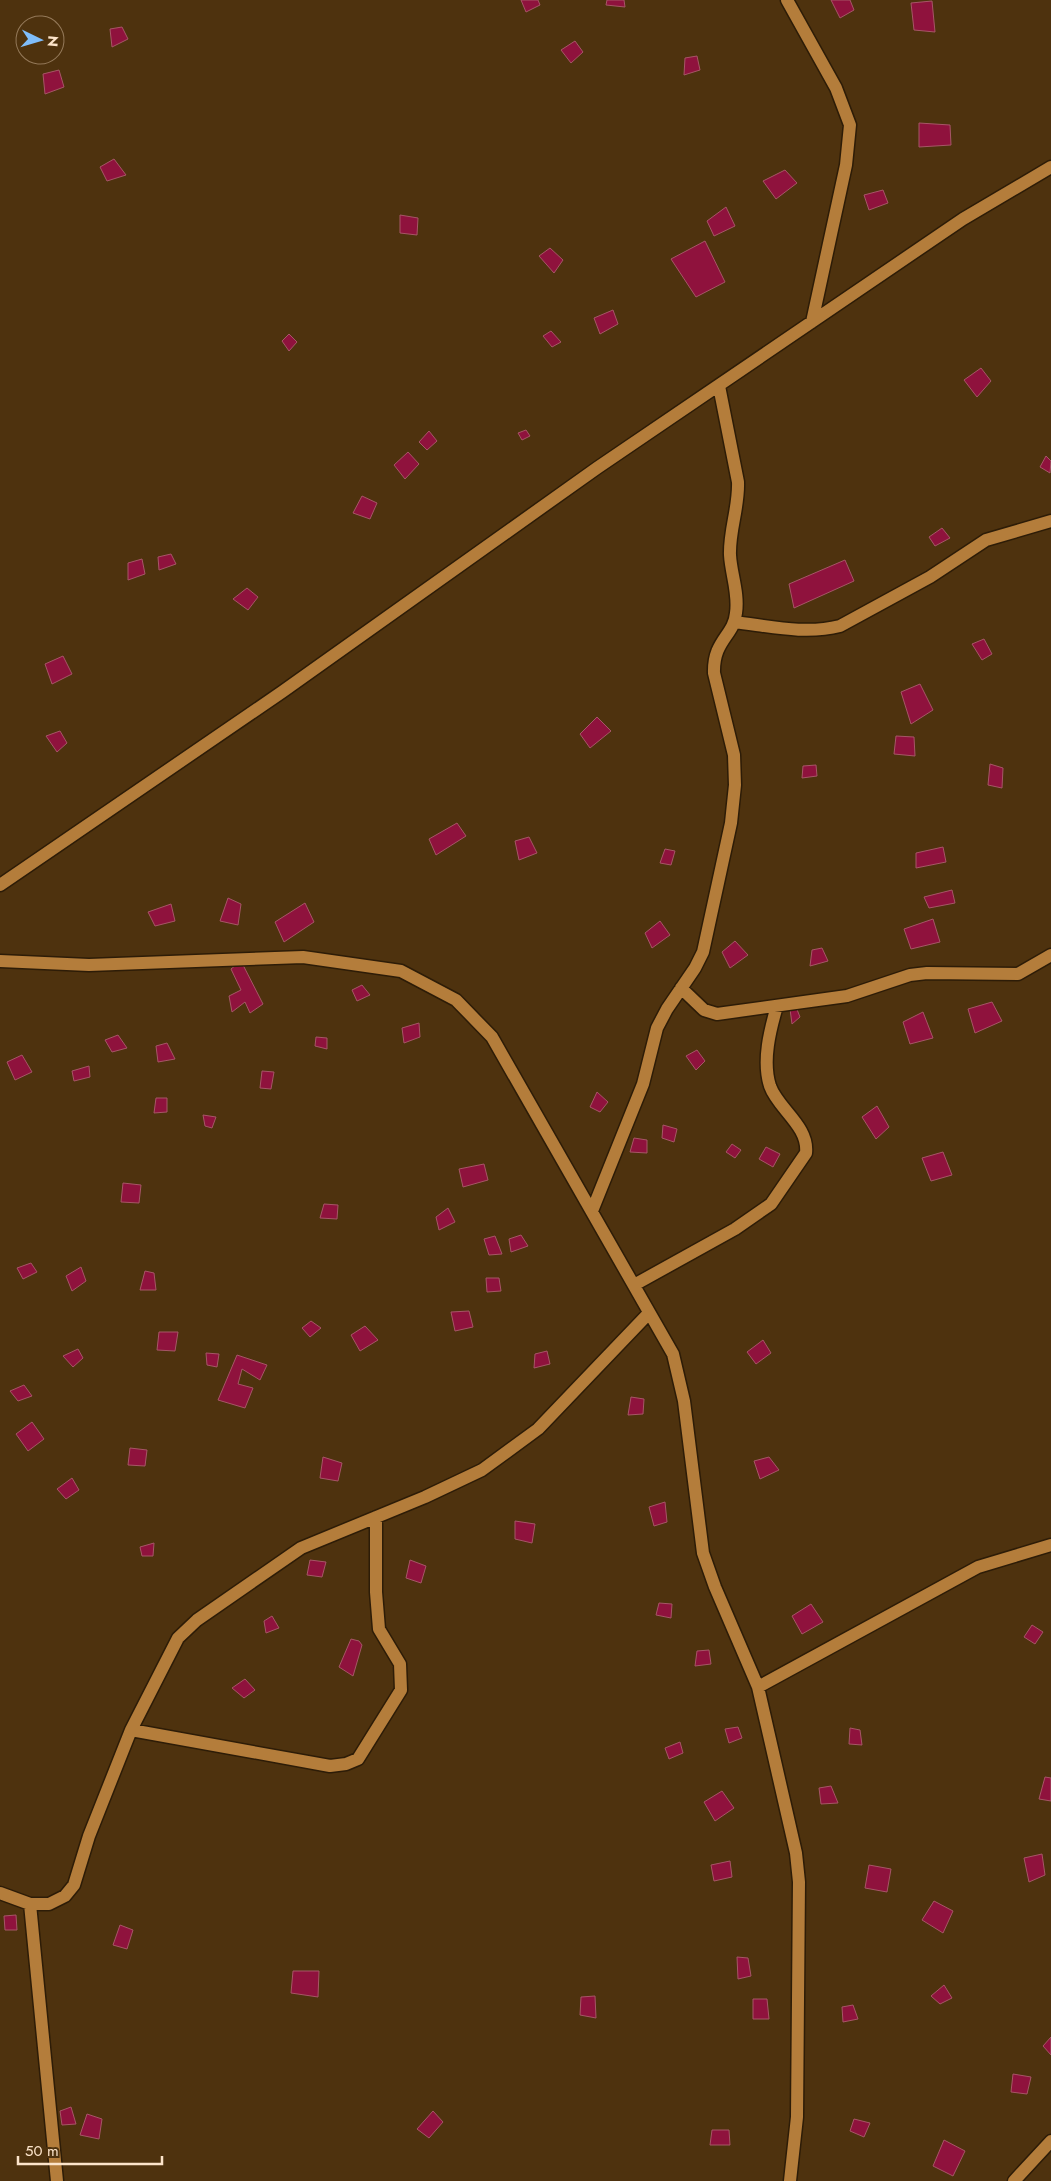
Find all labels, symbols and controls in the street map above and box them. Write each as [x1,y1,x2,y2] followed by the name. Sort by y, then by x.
[15,15,65,65] north arrow
[43,35,63,48] text: N
[18,2134,161,2166] scale bar
[25,2140,59,2162] text: 50 m

